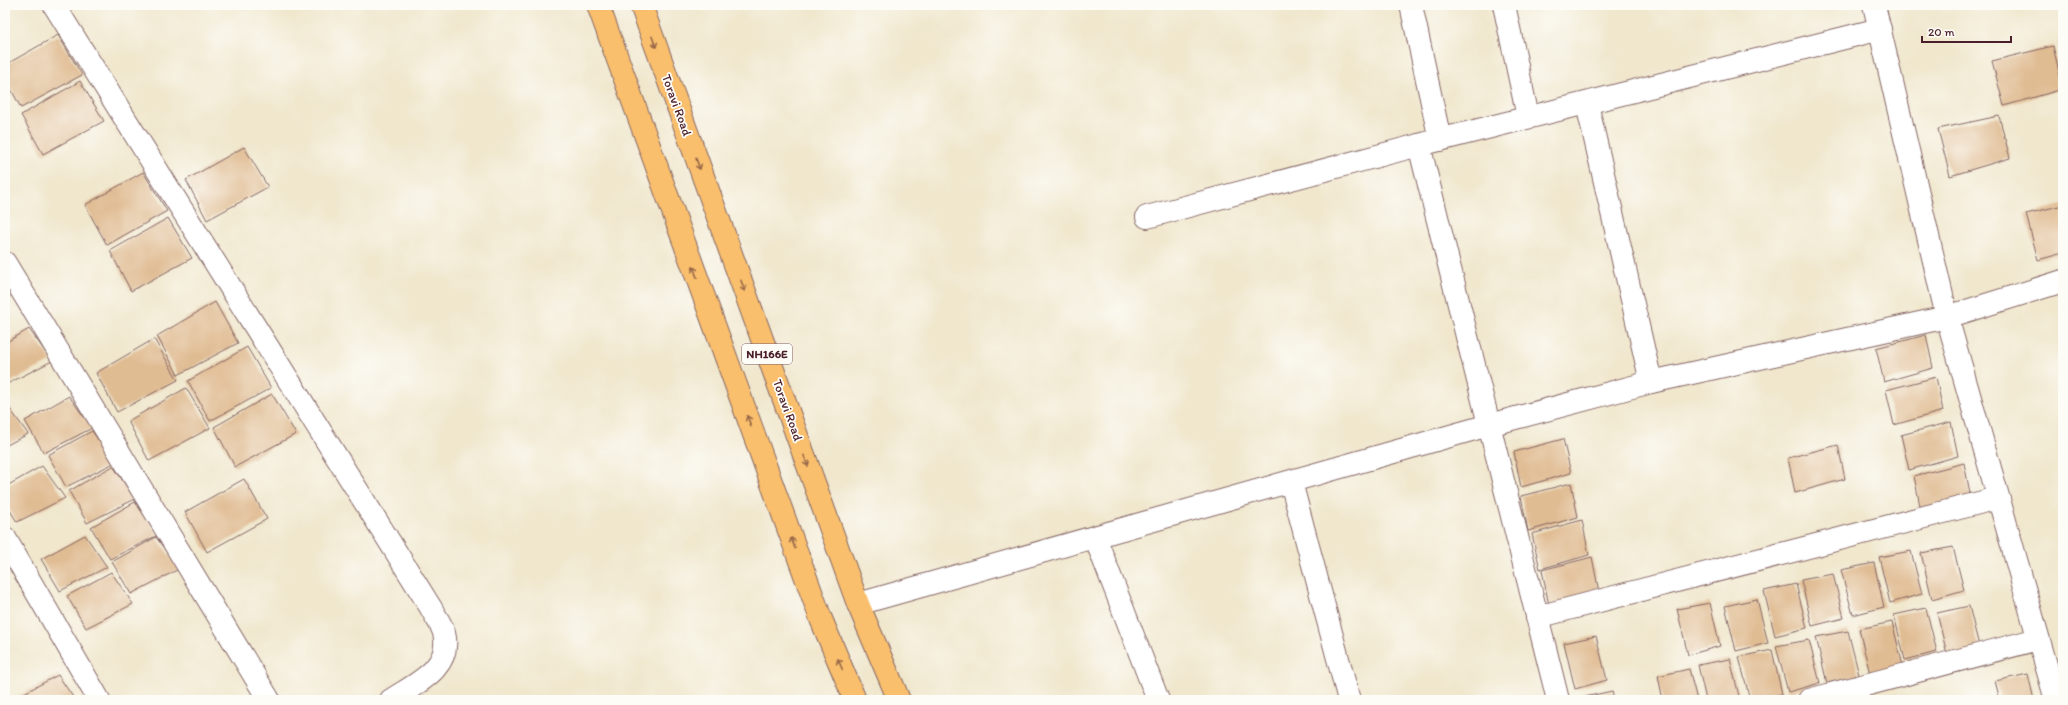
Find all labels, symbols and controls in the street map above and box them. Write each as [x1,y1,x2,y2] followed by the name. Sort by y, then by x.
[1922,18,2011,44] scale bar
[1928,25,1955,39] text: 20 m
[651,35,658,48] one-way arrow
[659,72,695,138] street label: Toravi Road
[695,157,703,169] one-way arrow
[691,266,698,279] one-way arrow
[739,280,747,292] one-way arrow
[742,344,792,364] road number: NH166E
[770,377,806,443] street label: Toravi Road
[745,414,752,427] one-way arrow
[803,454,810,467] one-way arrow
[789,537,797,549] one-way arrow
[836,659,843,671] one-way arrow

